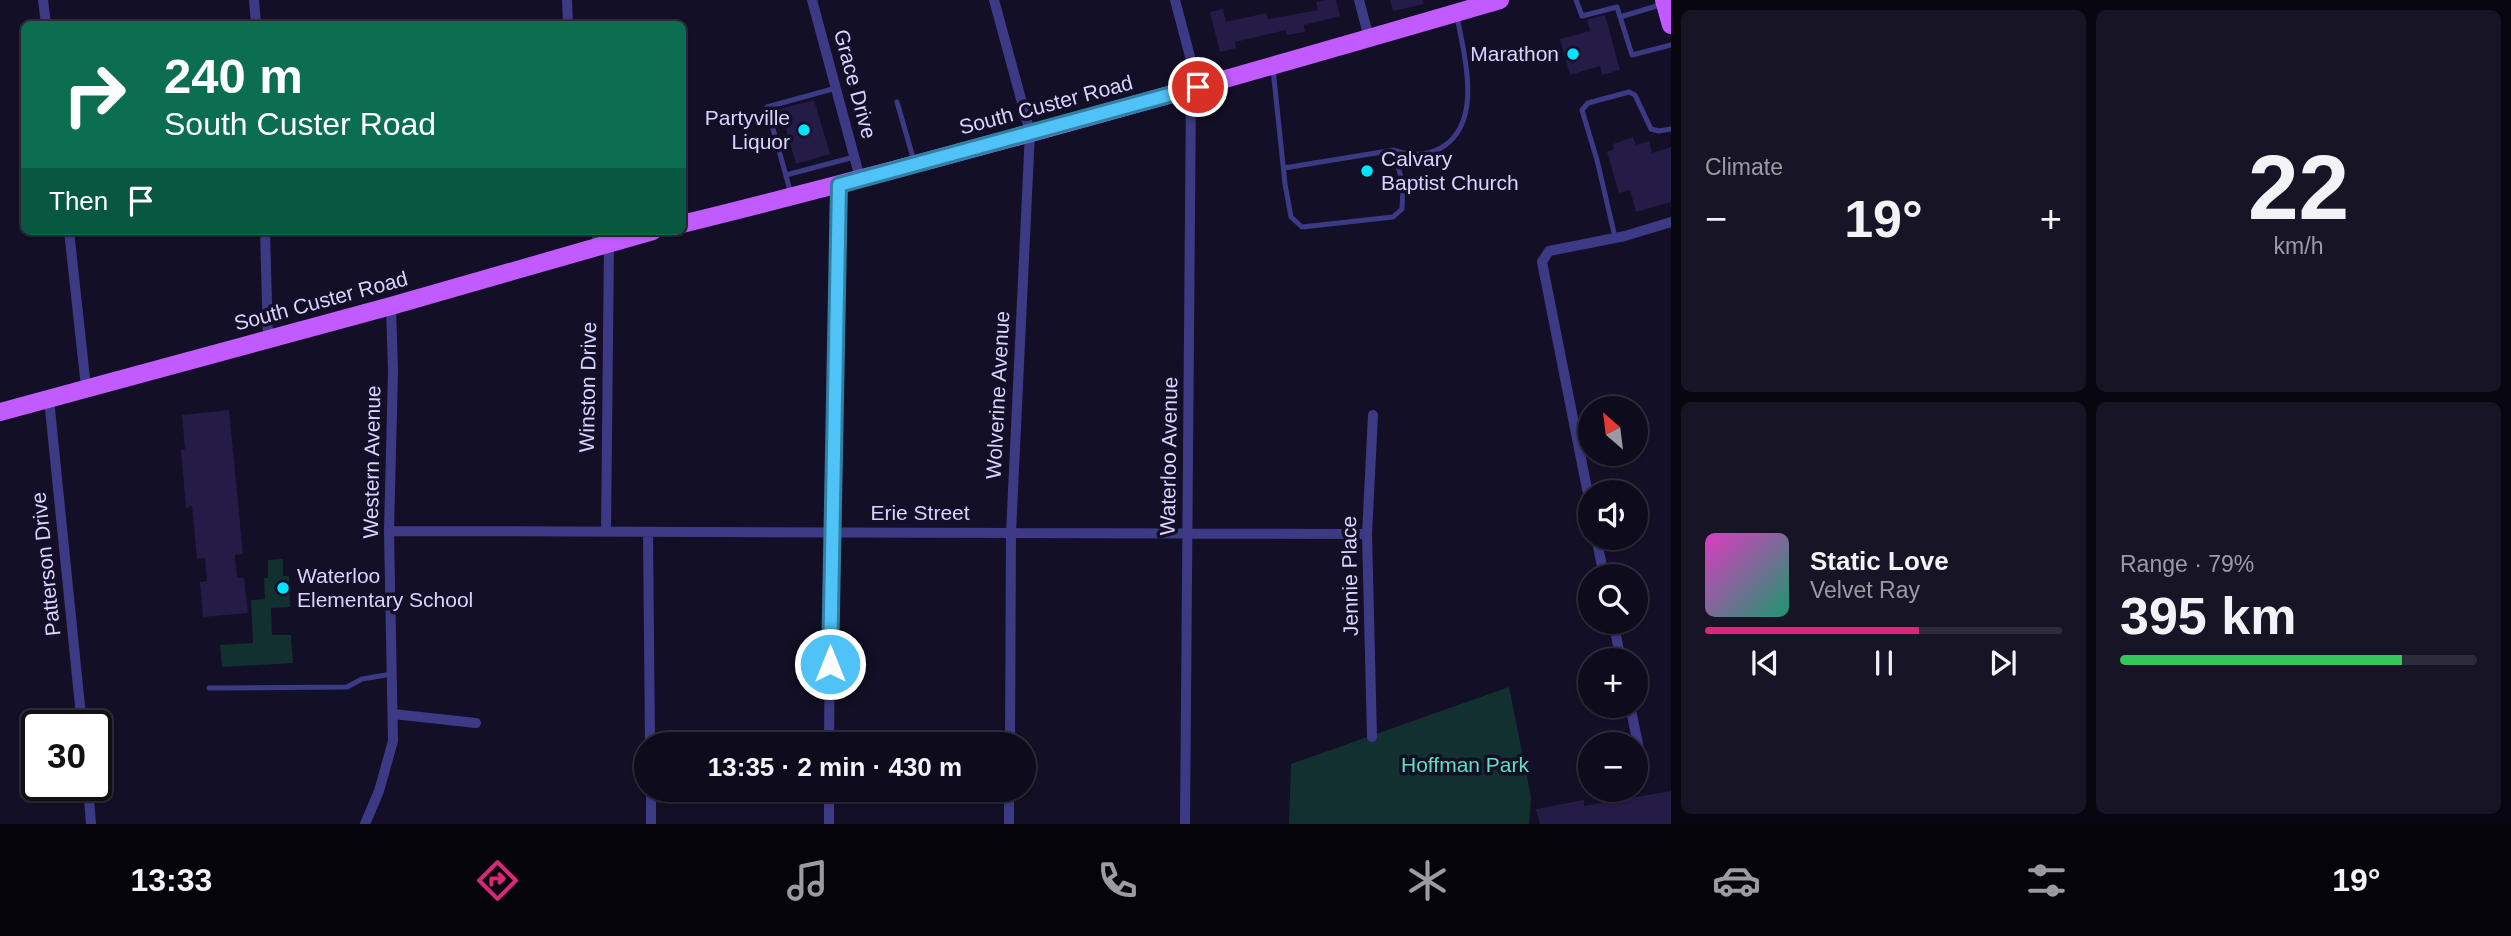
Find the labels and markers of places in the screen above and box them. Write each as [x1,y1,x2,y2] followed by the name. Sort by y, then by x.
[1470,42,1559,65] place label: Marathon
[1565,46,1581,62] marker: Marathon
[1168,57,1228,117] pin
[705,106,790,153] place label: Partyville Liquor
[796,122,812,138] marker: Partyville Liquor
[1381,147,1519,194] place label: Calvary Baptist Church
[1359,163,1375,179] marker: Calvary Baptist Church
[297,564,473,611] place label: Waterloo Elementary School
[275,580,291,596] marker: Waterloo Elementary School

